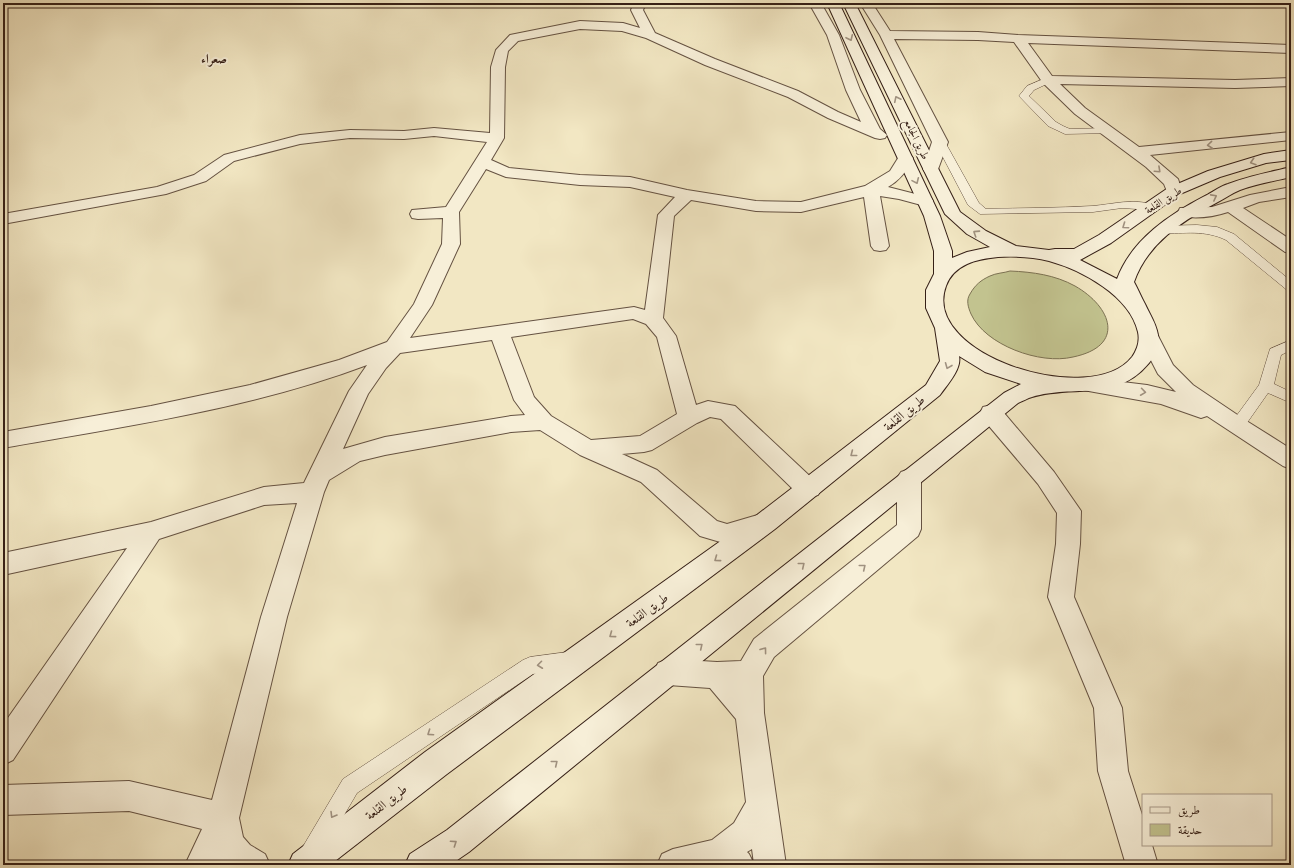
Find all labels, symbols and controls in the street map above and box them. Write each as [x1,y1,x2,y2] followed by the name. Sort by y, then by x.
[845,34,853,41] one-way arrow
[201,50,227,67] district label: صعراء
[894,96,902,103] one-way arrow
[898,116,933,163] street label: طريق الجامع
[1207,140,1213,149] one-way arrow
[1249,157,1256,166] one-way arrow
[1154,165,1161,172] one-way arrow
[911,177,919,185] one-way arrow
[1142,183,1185,218] street label: طريق القلعة
[1210,195,1217,202] one-way arrow
[1122,221,1129,229] one-way arrow
[973,230,980,238] one-way arrow
[944,363,952,370] one-way arrow
[1140,387,1146,396] one-way arrow
[880,391,928,435] street label: طريق القلعة
[851,449,858,456] one-way arrow
[714,554,721,561] one-way arrow
[797,562,804,569] one-way arrow
[858,564,866,571] one-way arrow
[622,589,672,631] street label: طريق القلعة
[610,631,617,638] one-way arrow
[696,644,703,651] one-way arrow
[759,648,766,655] one-way arrow
[537,660,543,669] one-way arrow
[428,728,435,735] one-way arrow
[551,760,558,767] one-way arrow
[362,780,410,824] street label: طريق القلعة
[1142,794,1272,846] legend
[1178,802,1200,818] text: طريق
[330,811,338,818] one-way arrow
[1178,822,1202,838] text: حديقة
[449,841,456,848] one-way arrow

